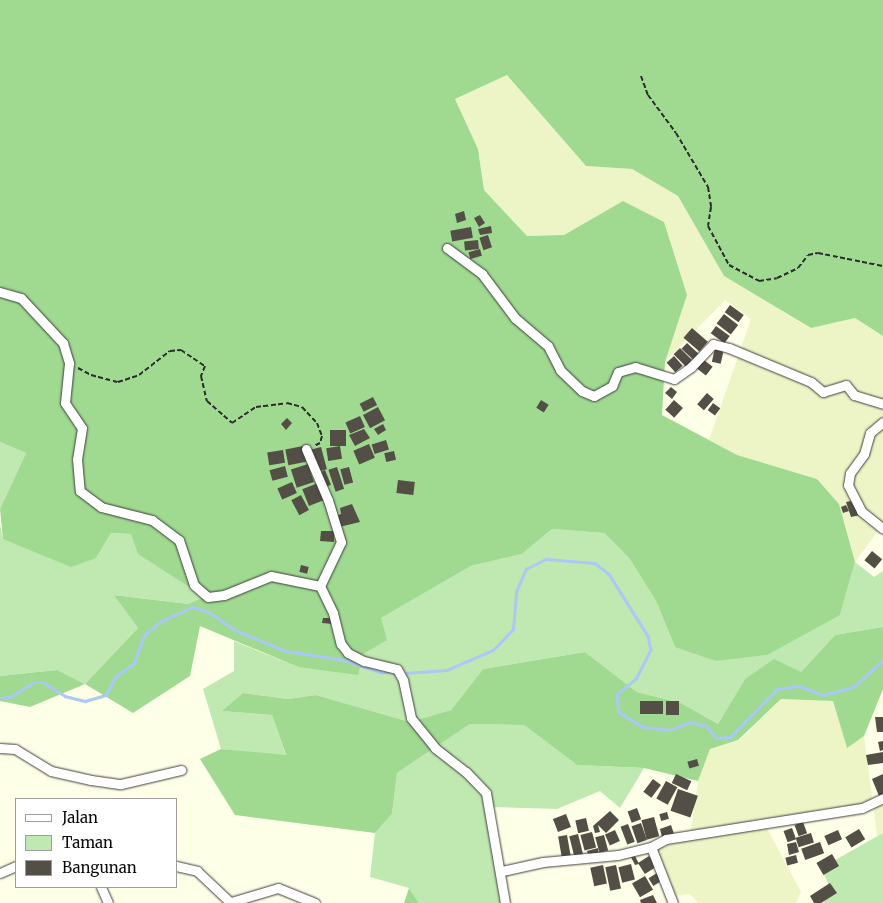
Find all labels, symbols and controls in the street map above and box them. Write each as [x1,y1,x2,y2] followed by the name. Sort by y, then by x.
[15,798,178,888] legend
[62,808,98,827] text: Jalan
[62,833,113,852] text: Taman
[62,858,137,877] text: Bangunan

